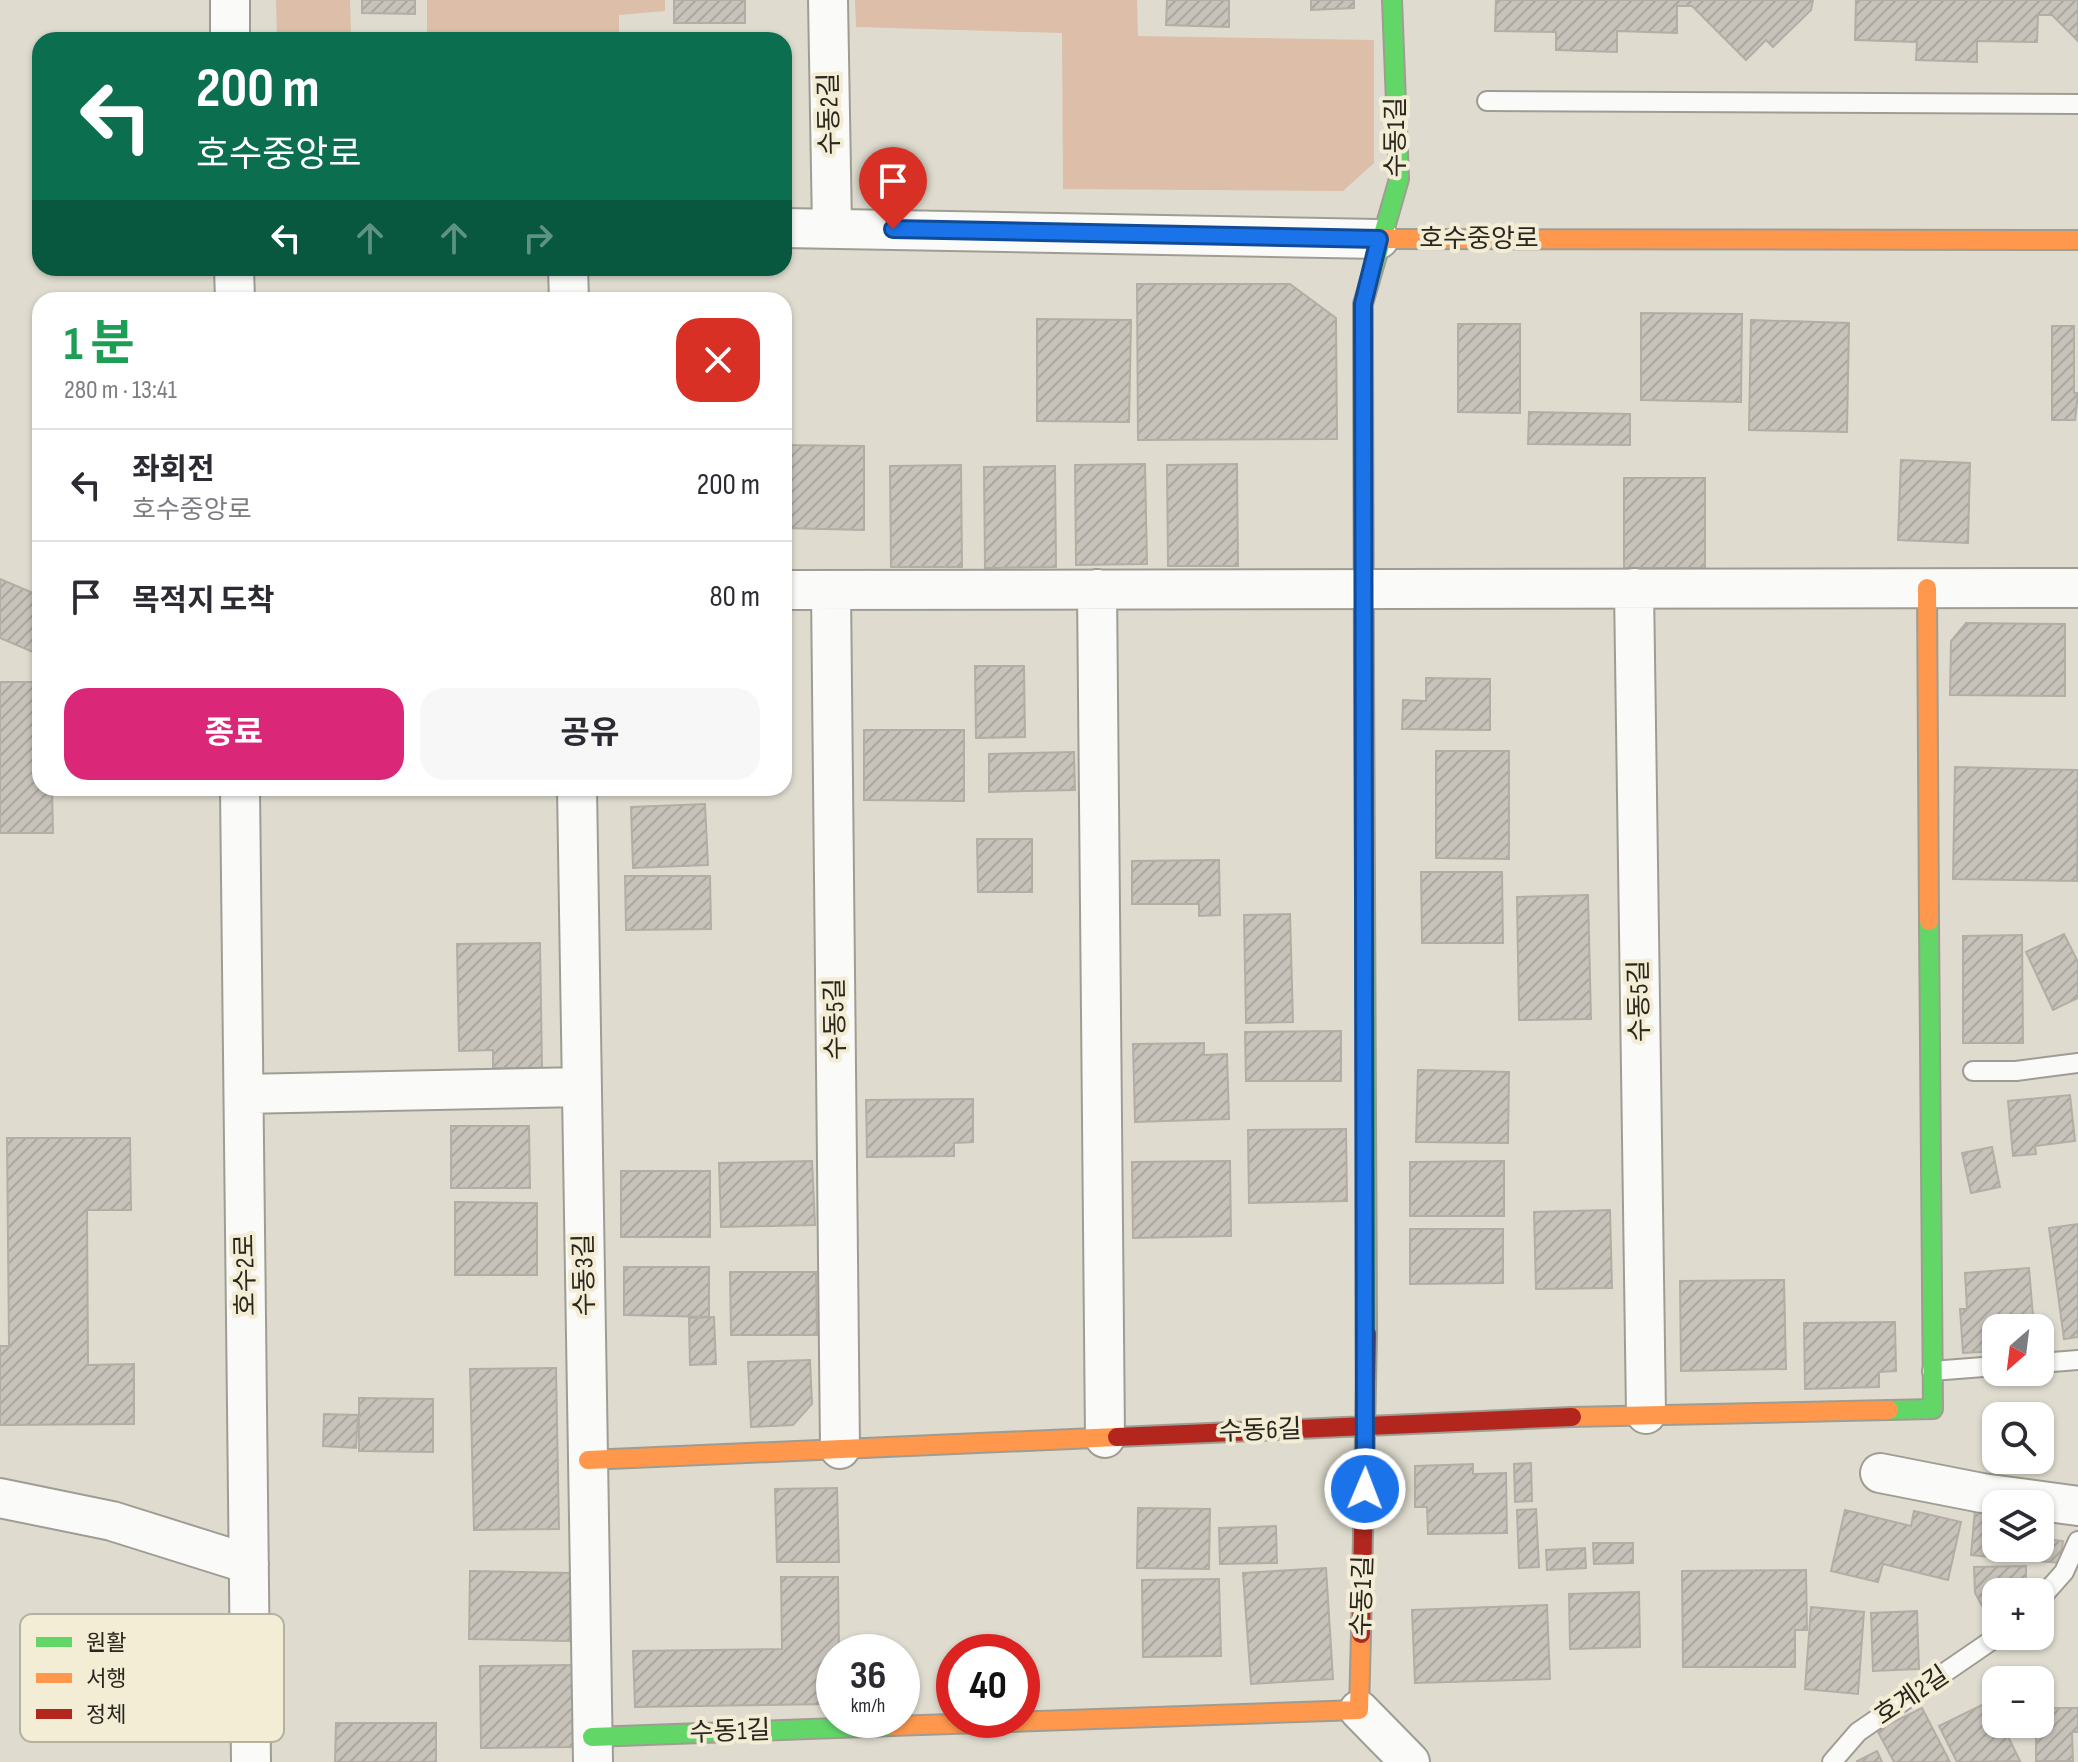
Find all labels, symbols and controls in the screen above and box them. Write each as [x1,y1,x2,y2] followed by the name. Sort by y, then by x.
[196,56,320,123] text: 200 m
[64,64,168,168] icon: left
[814,72,846,156] street label: 수동2길
[1381,97,1412,177] street label: 수동1길
[196,134,362,177] text: 호수중앙로
[859,147,927,229] pin
[871,159,915,203] icon: arrive
[264,216,308,260] icon: left
[348,216,392,260] icon: ahead
[432,216,476,260] icon: ahead
[516,216,560,260] icon: right
[1419,224,1539,255] street label: 호수중앙로
[64,316,134,373] text: 1 분
[676,318,760,402] button: close
[64,375,177,406] text: 280 m · 13:41
[132,452,215,488] text: 좌회전
[64,463,108,507] icon: left
[697,467,760,503] text: 200 m
[132,495,252,526] text: 호수중앙로
[64,575,108,619] icon: arrive
[709,579,760,615] text: 80 m
[132,583,275,619] text: 목적지 도착
[64,688,404,780] button: 종료
[420,688,760,780] button: 공유
[1624,960,1656,1042] street label: 수동5길
[820,978,852,1060] street label: 수동5길
[230,1233,262,1317] street label: 호수2로
[569,1233,601,1317] street label: 수동3길
[1982,1314,2054,1386] north arrow
[1982,1314,2054,1738] map controls
[1982,1402,2054,1474] button: search
[1218,1414,1302,1448] street label: 수동6길
[1323,1447,1407,1531] position arrow
[1982,1490,2054,1562] button: layers
[1346,1555,1380,1637] street label: 수동1길
[1982,1578,2054,1650] button: +
[20,1614,284,1742] legend
[86,1630,126,1657] text: 원활
[936,1634,1040,1738] speed limit sign: 40
[850,1652,886,1700] text: 36
[1869,1660,1955,1732] street label: 호계2길
[86,1666,126,1693] text: 서행
[1982,1666,2054,1738] button: −
[851,1694,885,1718] text: km/h
[86,1702,126,1729] text: 정체
[689,1715,771,1749] street label: 수동1길

